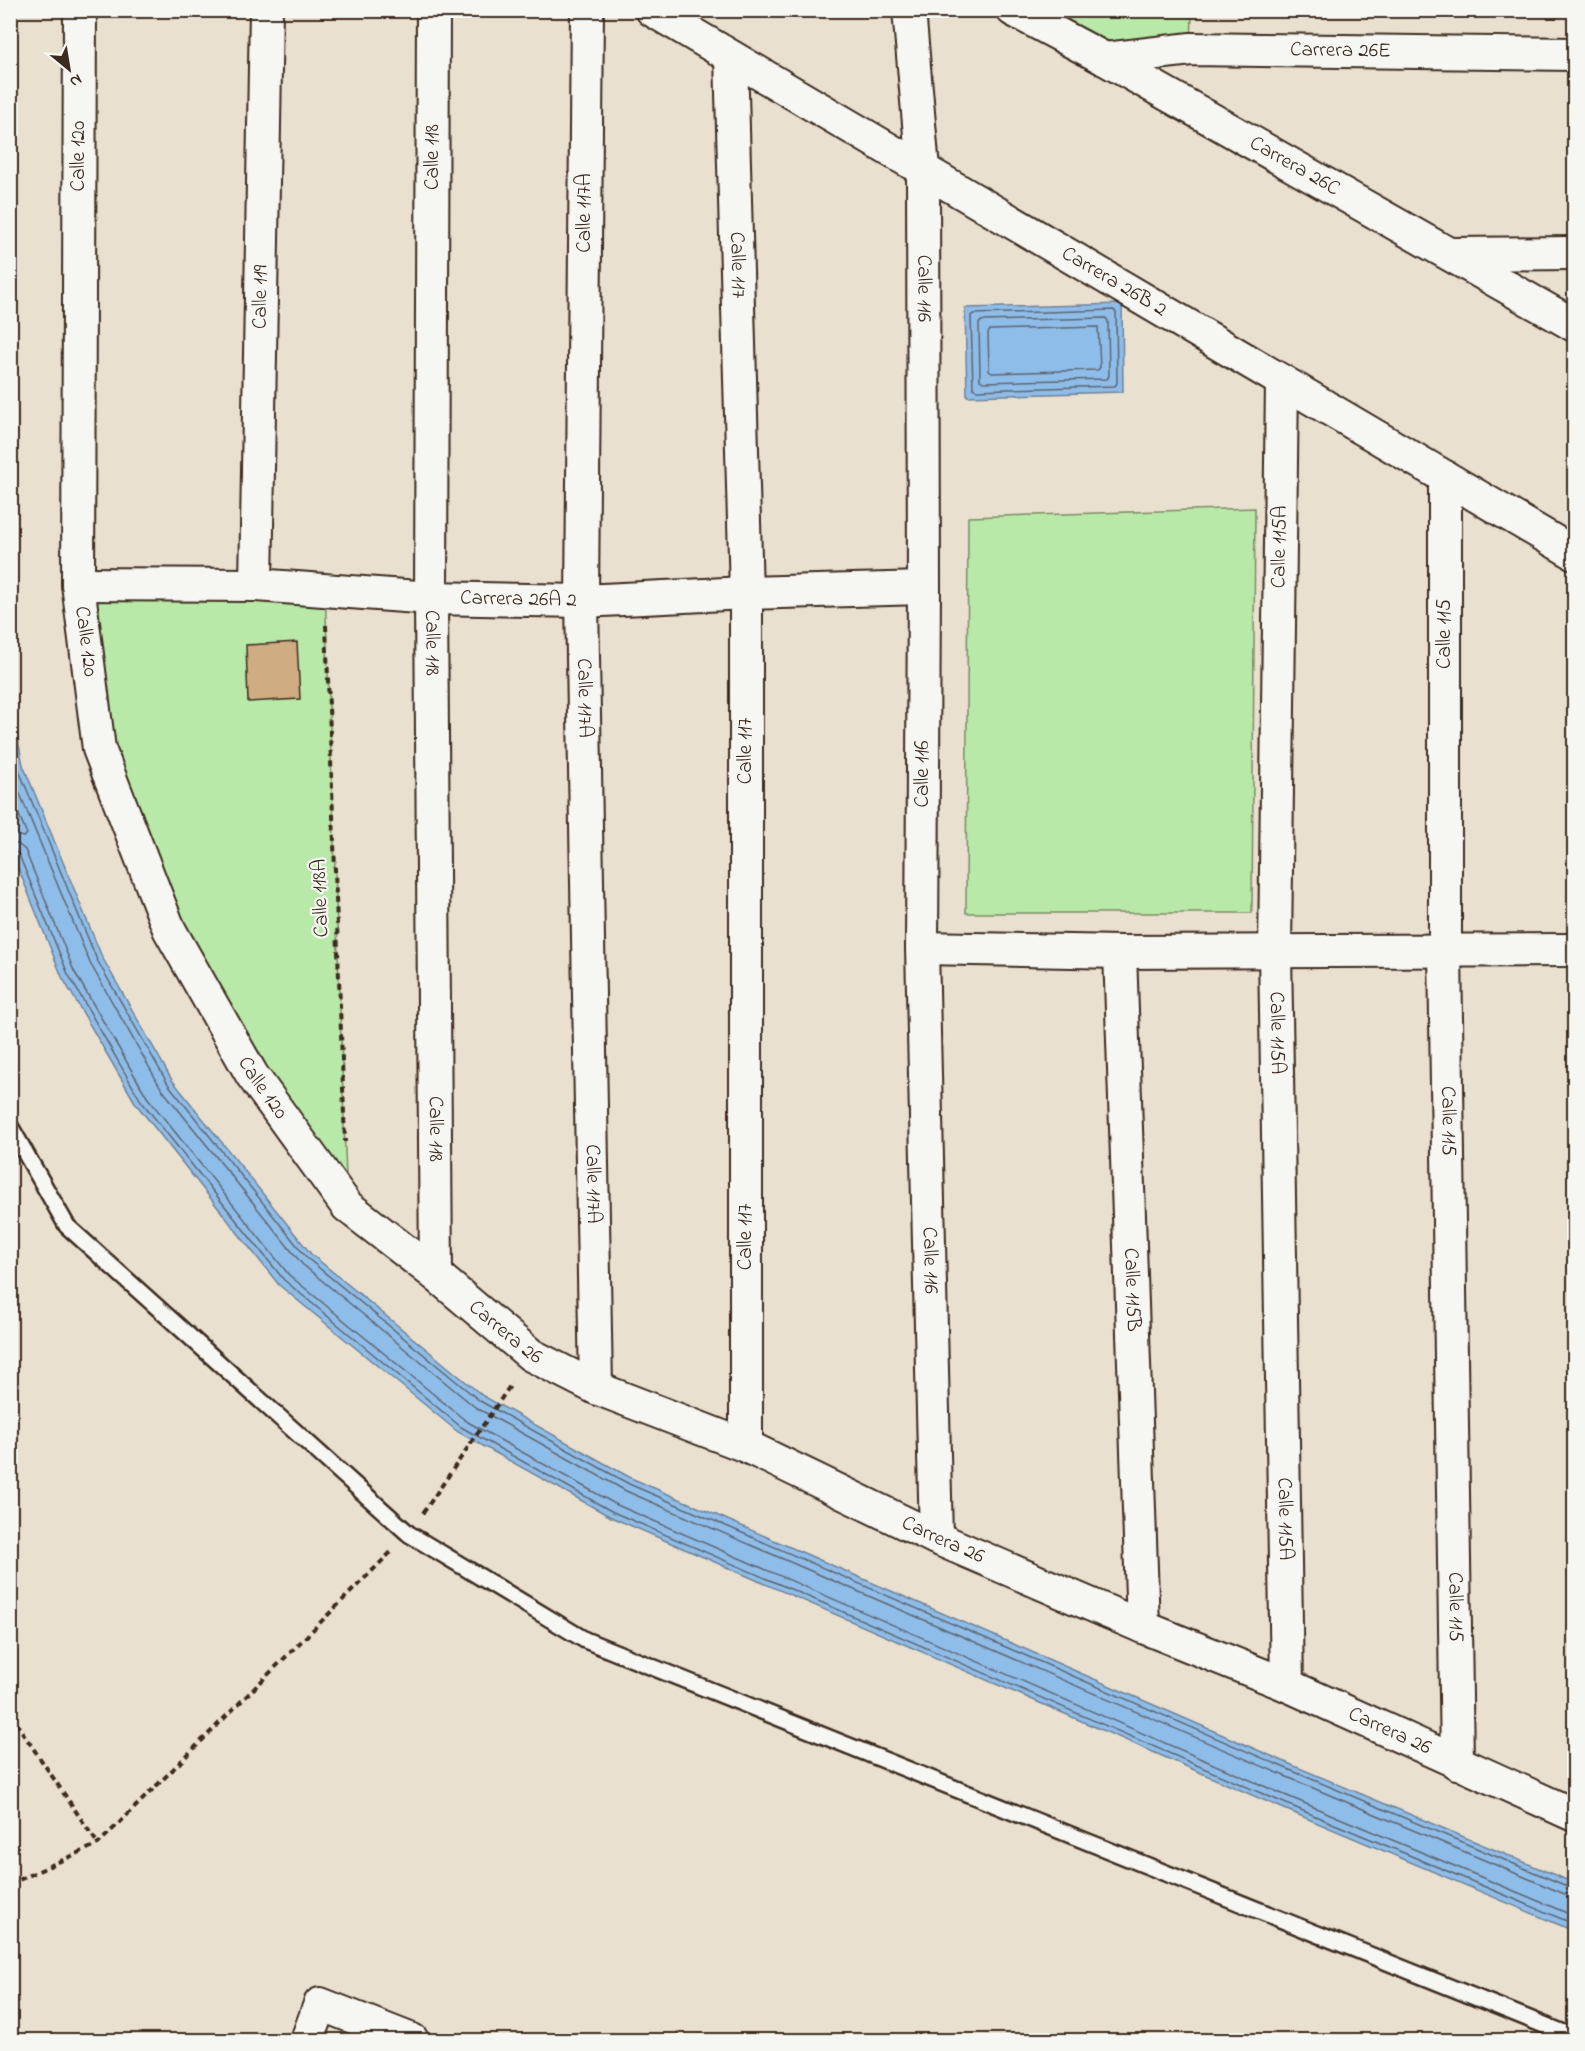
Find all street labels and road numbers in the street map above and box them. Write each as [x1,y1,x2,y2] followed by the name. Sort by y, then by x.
[1290,35,1391,67] street label: Carrera 26E
[64,121,94,191] street label: Calle 120
[418,124,448,190] street label: Calle 118
[1244,129,1345,204] street label: Carrera 26C
[570,173,600,253] street label: Calle 117A
[721,231,753,299] street label: Calle 117
[1055,239,1172,325] street label: Carrera 26B 2
[908,255,938,322] street label: Calle 116
[245,264,277,329] street label: Calle 119
[1264,505,1296,589] street label: Calle 115A
[460,584,577,616] street label: Carrera 26A 2
[1430,599,1460,669] street label: Calle 115
[66,605,105,679] street label: Calle 120
[416,610,447,676] street label: Calle 118
[568,658,599,738] street label: Calle 117A
[731,717,761,784] street label: Calle 117
[908,740,938,808] street label: Calle 116
[305,858,337,938] street label: Calle 118A
[1261,991,1292,1075] street label: Calle 115A
[230,1051,295,1126] street label: Calle 120
[1432,1086,1463,1156] street label: Calle 115
[420,1096,450,1162] street label: Calle 118
[577,1144,608,1224] street label: Calle 117A
[731,1203,761,1270] street label: Calle 117
[914,1226,945,1294] street label: Calle 116
[1115,1247,1148,1332] street label: Calle 115B
[462,1293,547,1373] street label: Carrera 26
[1269,1477,1300,1561] street label: Calle 115A
[896,1508,989,1572] street label: Carrera 26
[1439,1572,1470,1642] street label: Calle 115
[1343,1700,1436,1763] street label: Carrera 26

